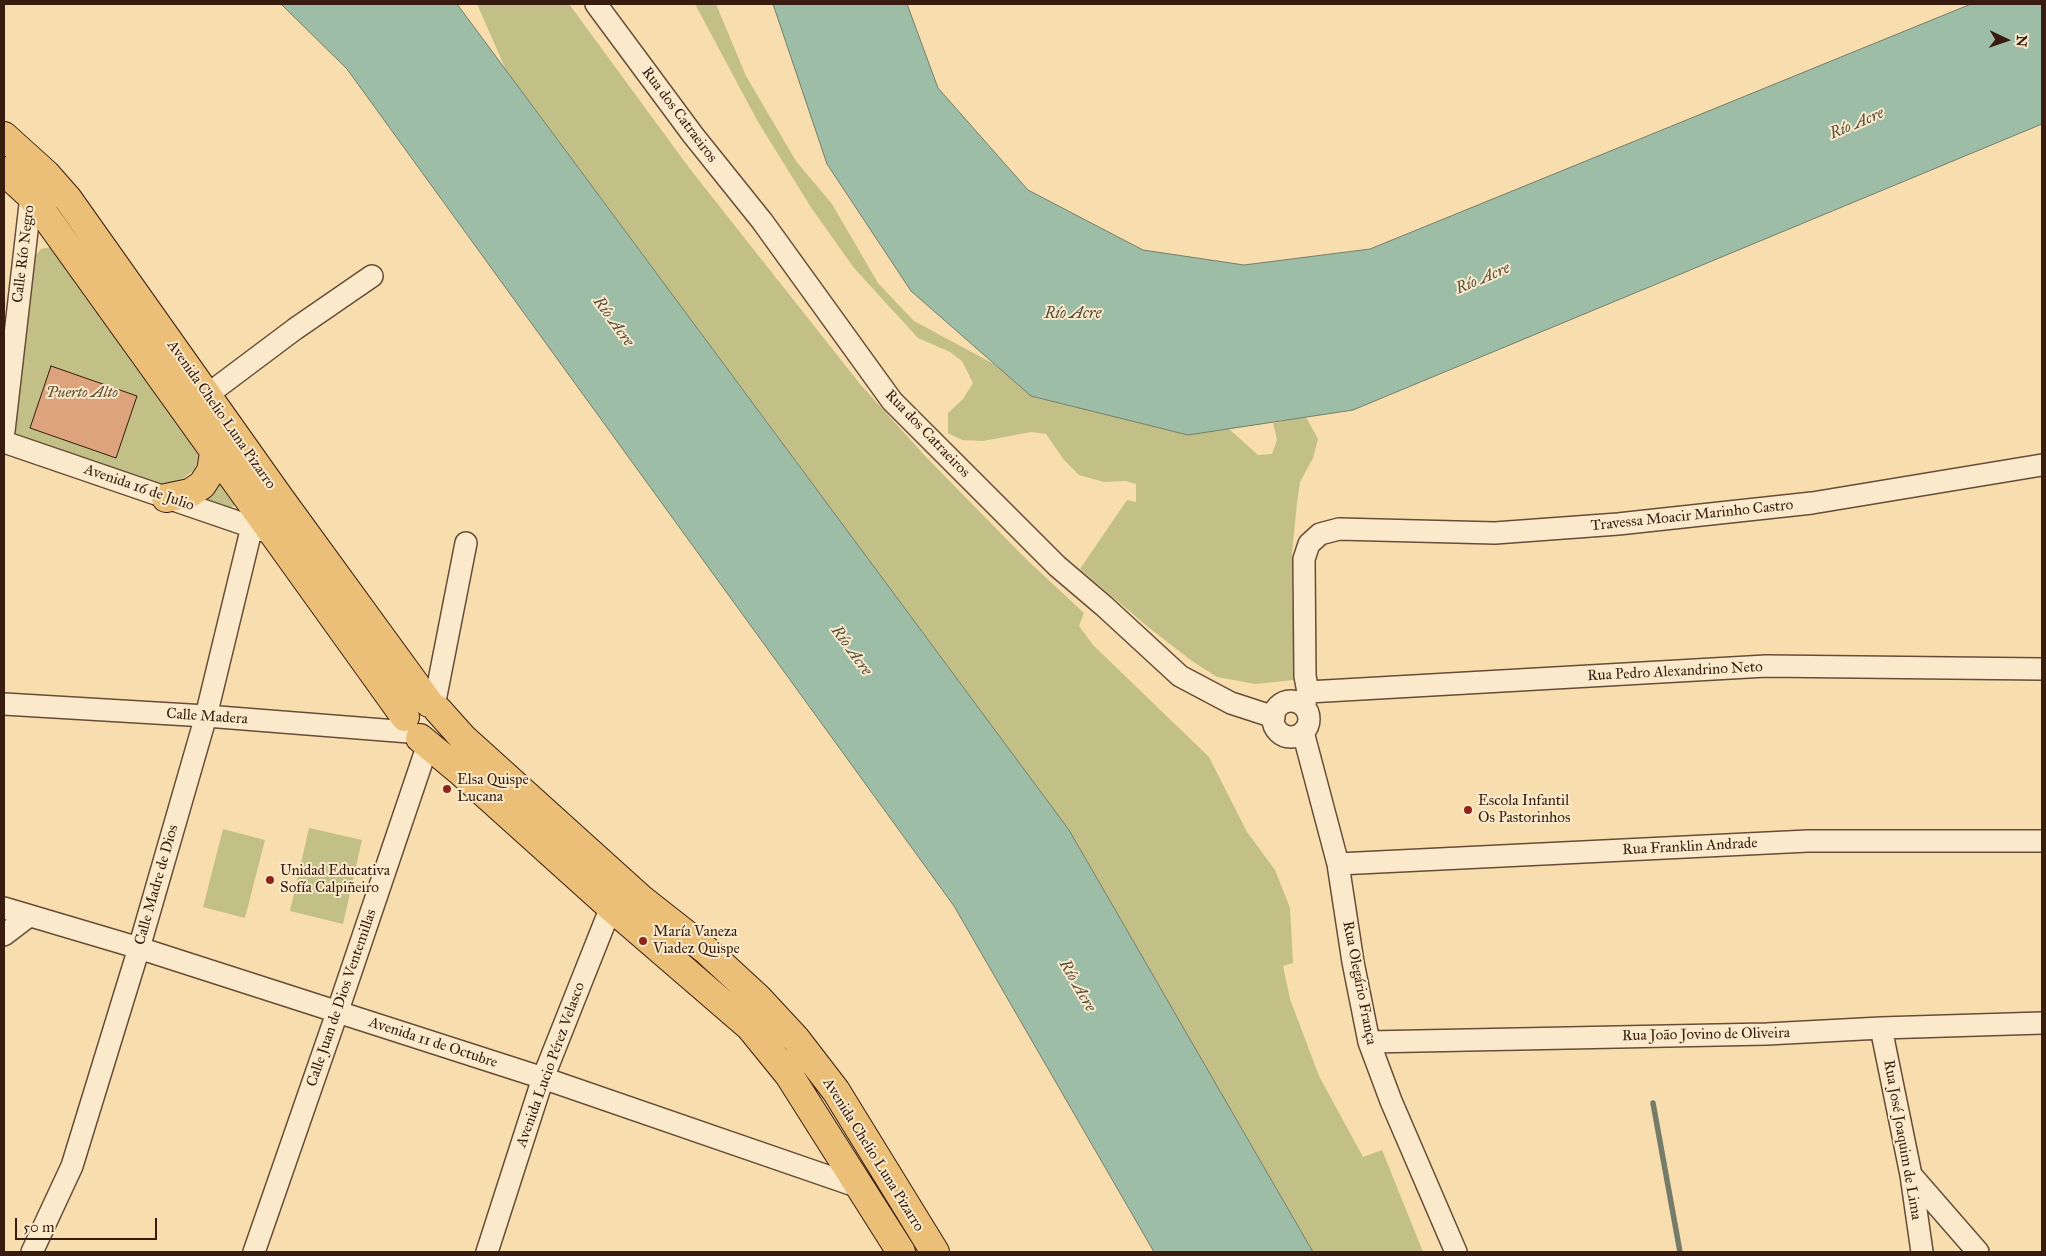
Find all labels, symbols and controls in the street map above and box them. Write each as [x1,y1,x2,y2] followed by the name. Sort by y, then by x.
[1981,15,2031,65] north arrow
[2013,34,2030,47] text: N
[637,64,721,166] street label: Rua dos Catraeiros
[1827,104,1887,144] water label: Río Acre
[9,204,39,304] street label: Calle Río Negro
[1453,259,1513,299] water label: Río Acre
[588,293,638,351] water label: Río Acre
[1045,304,1101,324] water label: Río Acre
[163,337,279,493] street label: Avenida Chelio Luna Pizarro
[46,384,118,402] park label: Puerto Alto
[881,386,973,482] street label: Rua dos Catraeiros
[82,461,196,515] street label: Avenida 16 de Julio
[1590,496,1794,536] street label: Travessa Moacir Marinho Castro
[826,622,876,680] water label: Río Acre
[1587,658,1763,686] street label: Rua Pedro Alexandrino Neto
[166,705,248,729] street label: Calle Madera
[457,771,529,806] place label: Elsa Quispe Lucana
[441,783,453,795] marker: Elsa Quispe Lucana
[1478,792,1570,827] place label: Escola Infantil Os Pastorinhos
[1462,804,1474,816] marker: Escola Infantil Os Pastorinhos
[131,823,183,947] street label: Calle Madre de Dios
[1622,834,1758,860] street label: Rua Franklin Andrade
[280,862,390,897] place label: Unidad Educativa Sofía Calpiñeiro
[264,874,276,886] marker: Unidad Educativa Sofía Calpiñeiro
[303,907,381,1089] street label: Calle Juan de Dios Ventemillas
[1338,920,1380,1046] street label: Rua Olegário França
[653,923,740,958] place label: María Vaneza Viadez Quispe
[637,935,649,947] marker: María Vaneza Viadez Quispe
[1054,957,1100,1015] water label: Río Acre
[513,980,589,1150] street label: Avenida Lucio Pérez Velasco
[366,1014,500,1072] street label: Avenida 11 de Octubre
[1622,1025,1790,1045] street label: Rua João Jovino de Oliveira
[1879,1058,1925,1222] street label: Rua José Joaquim de Lima
[818,1075,928,1235] street label: Avenida Chelio Luna Pizarro
[18,1208,160,1240] scale bar
[23,1218,55,1236] text: 50 m

